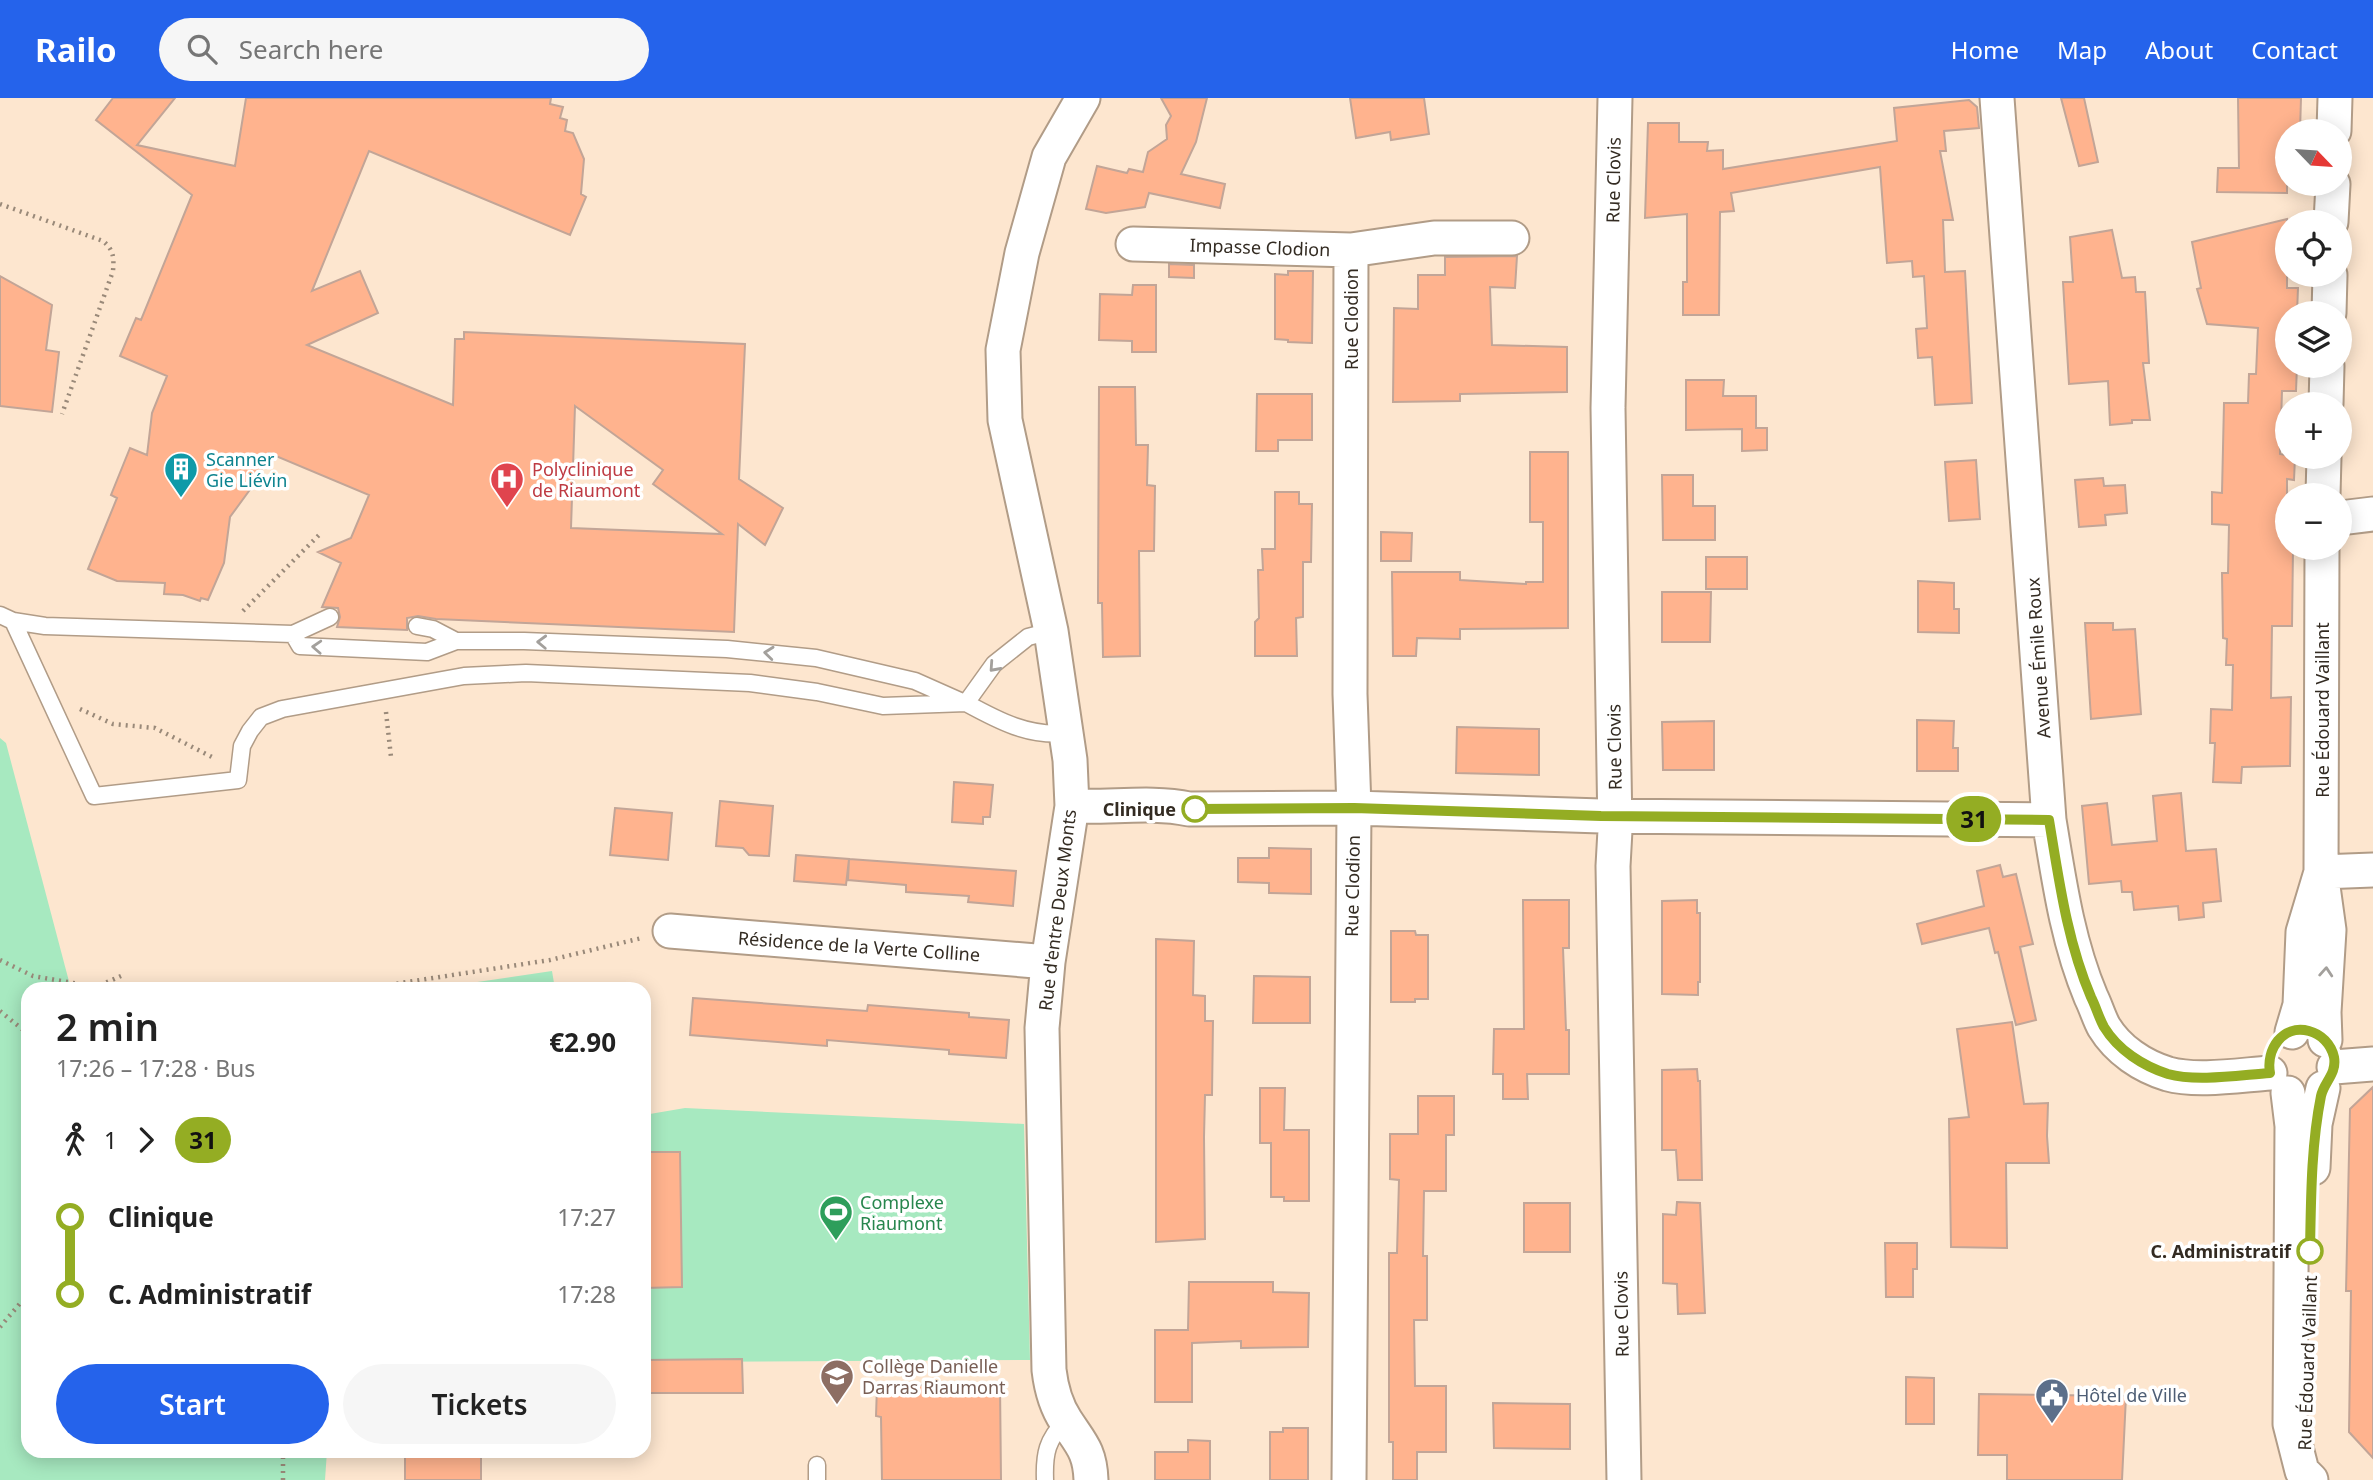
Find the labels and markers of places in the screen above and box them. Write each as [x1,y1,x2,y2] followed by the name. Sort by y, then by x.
[206,447,287,492] place label: Scanner Gie Liévin
[162,450,200,499] building icon: Scanner Gie Liévin
[532,457,641,502] place label: Polyclinique de Riaumont
[488,460,526,509] hospital icon: Polyclinique de Riaumont
[1182,796,1208,822] marker: Clinique
[1103,797,1176,821] place label: Clinique
[860,1190,944,1235] place label: Complexe Riaumont
[817,1193,855,1242] sports icon: Complexe Riaumont
[2297,1238,2323,1264] marker: C. Administratif
[2150,1239,2292,1263] place label: C. Administratif
[862,1354,1006,1399] place label: Collège Danielle Darras Riaumont
[818,1357,856,1406] school or university icon: Collège Danielle Darras Riaumont
[2033,1376,2071,1425] public building icon: Hôtel de Ville
[2076,1383,2187,1407] place label: Hôtel de Ville

